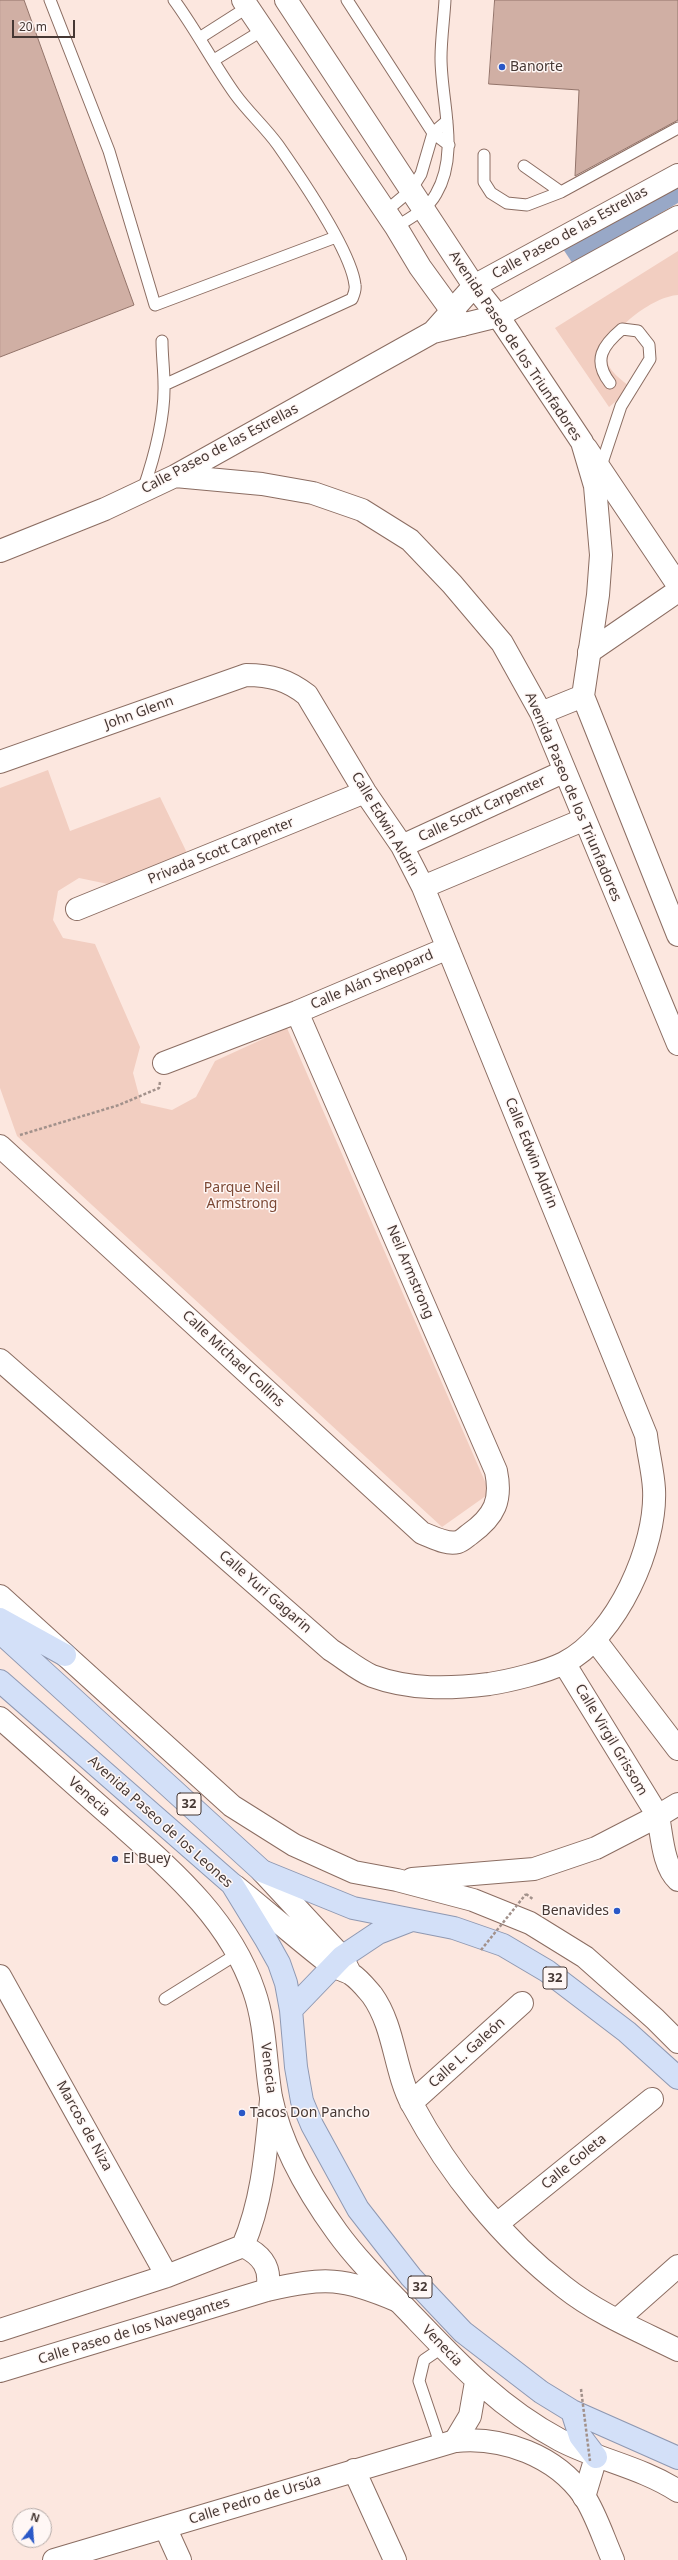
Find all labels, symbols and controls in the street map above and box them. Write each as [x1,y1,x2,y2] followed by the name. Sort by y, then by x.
[14,12,77,38] scale bar
[19,18,47,35] text: 20 m
[510,59,563,75] place label: Banorte
[497,62,507,72] marker: Banorte
[489,183,651,283] street label: Calle Paseo de las Estrellas
[445,248,585,444] street label: Avenida Paseo de los Triunfadores
[139,400,301,498] street label: Calle Paseo de las Estrellas
[521,690,625,904] street label: Avenida Paseo de los Triunfadores
[102,693,176,733] street label: John Glenn
[347,769,423,879] street label: Calle Edwin Aldrin
[416,772,548,846] street label: Calle Scott Carpenter
[146,814,296,888] street label: Privada Scott Carpenter
[308,947,436,1013] street label: Calle Alán Sheppard
[501,1095,561,1211] street label: Calle Edwin Aldrin
[204,1180,280,1212] park label: Parque Neil Armstrong
[383,1223,437,1321] street label: Neil Armstrong
[178,1307,288,1411] street label: Calle Michael Collins
[215,1547,315,1637] street label: Calle Yuri Gagarin
[571,1681,651,1799] street label: Calle Virgil Grissom
[84,1753,236,1891] street label: Avenida Paseo de los Leones
[65,1774,113,1820] street label: Venecia
[177,1793,201,1815] road number: 32
[123,1851,171,1867] place label: El Buey
[110,1854,120,1864] marker: El Buey
[542,1903,609,1919] place label: Benavides
[612,1906,622,1916] marker: Benavides
[543,1967,567,1989] road number: 32
[425,2014,509,2092] street label: Calle L. Galeón
[257,2042,279,2094] street label: Venecia
[52,2078,116,2174] street label: Marcos de Niza
[250,2105,370,2121] place label: Tacos Don Pancho
[237,2108,247,2118] marker: Tacos Don Pancho
[538,2131,610,2193] street label: Calle Goleta
[408,2276,432,2298] road number: 32
[36,2294,232,2368] street label: Calle Paseo de los Navegantes
[418,2322,466,2370] street label: Venecia
[187,2472,323,2528] street label: Calle Pedro de Ursúa
[12,2508,52,2548] north arrow
[29,2509,42,2525] text: N

